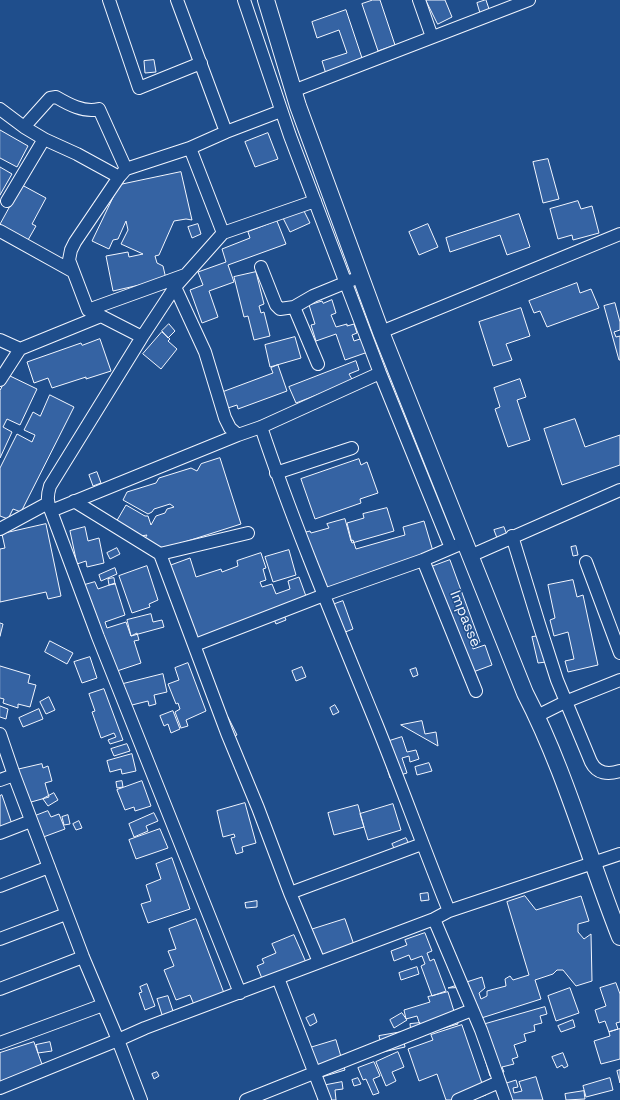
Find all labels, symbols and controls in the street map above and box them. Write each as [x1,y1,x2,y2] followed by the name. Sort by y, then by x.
[446,588,484,650] street label: Impasse

